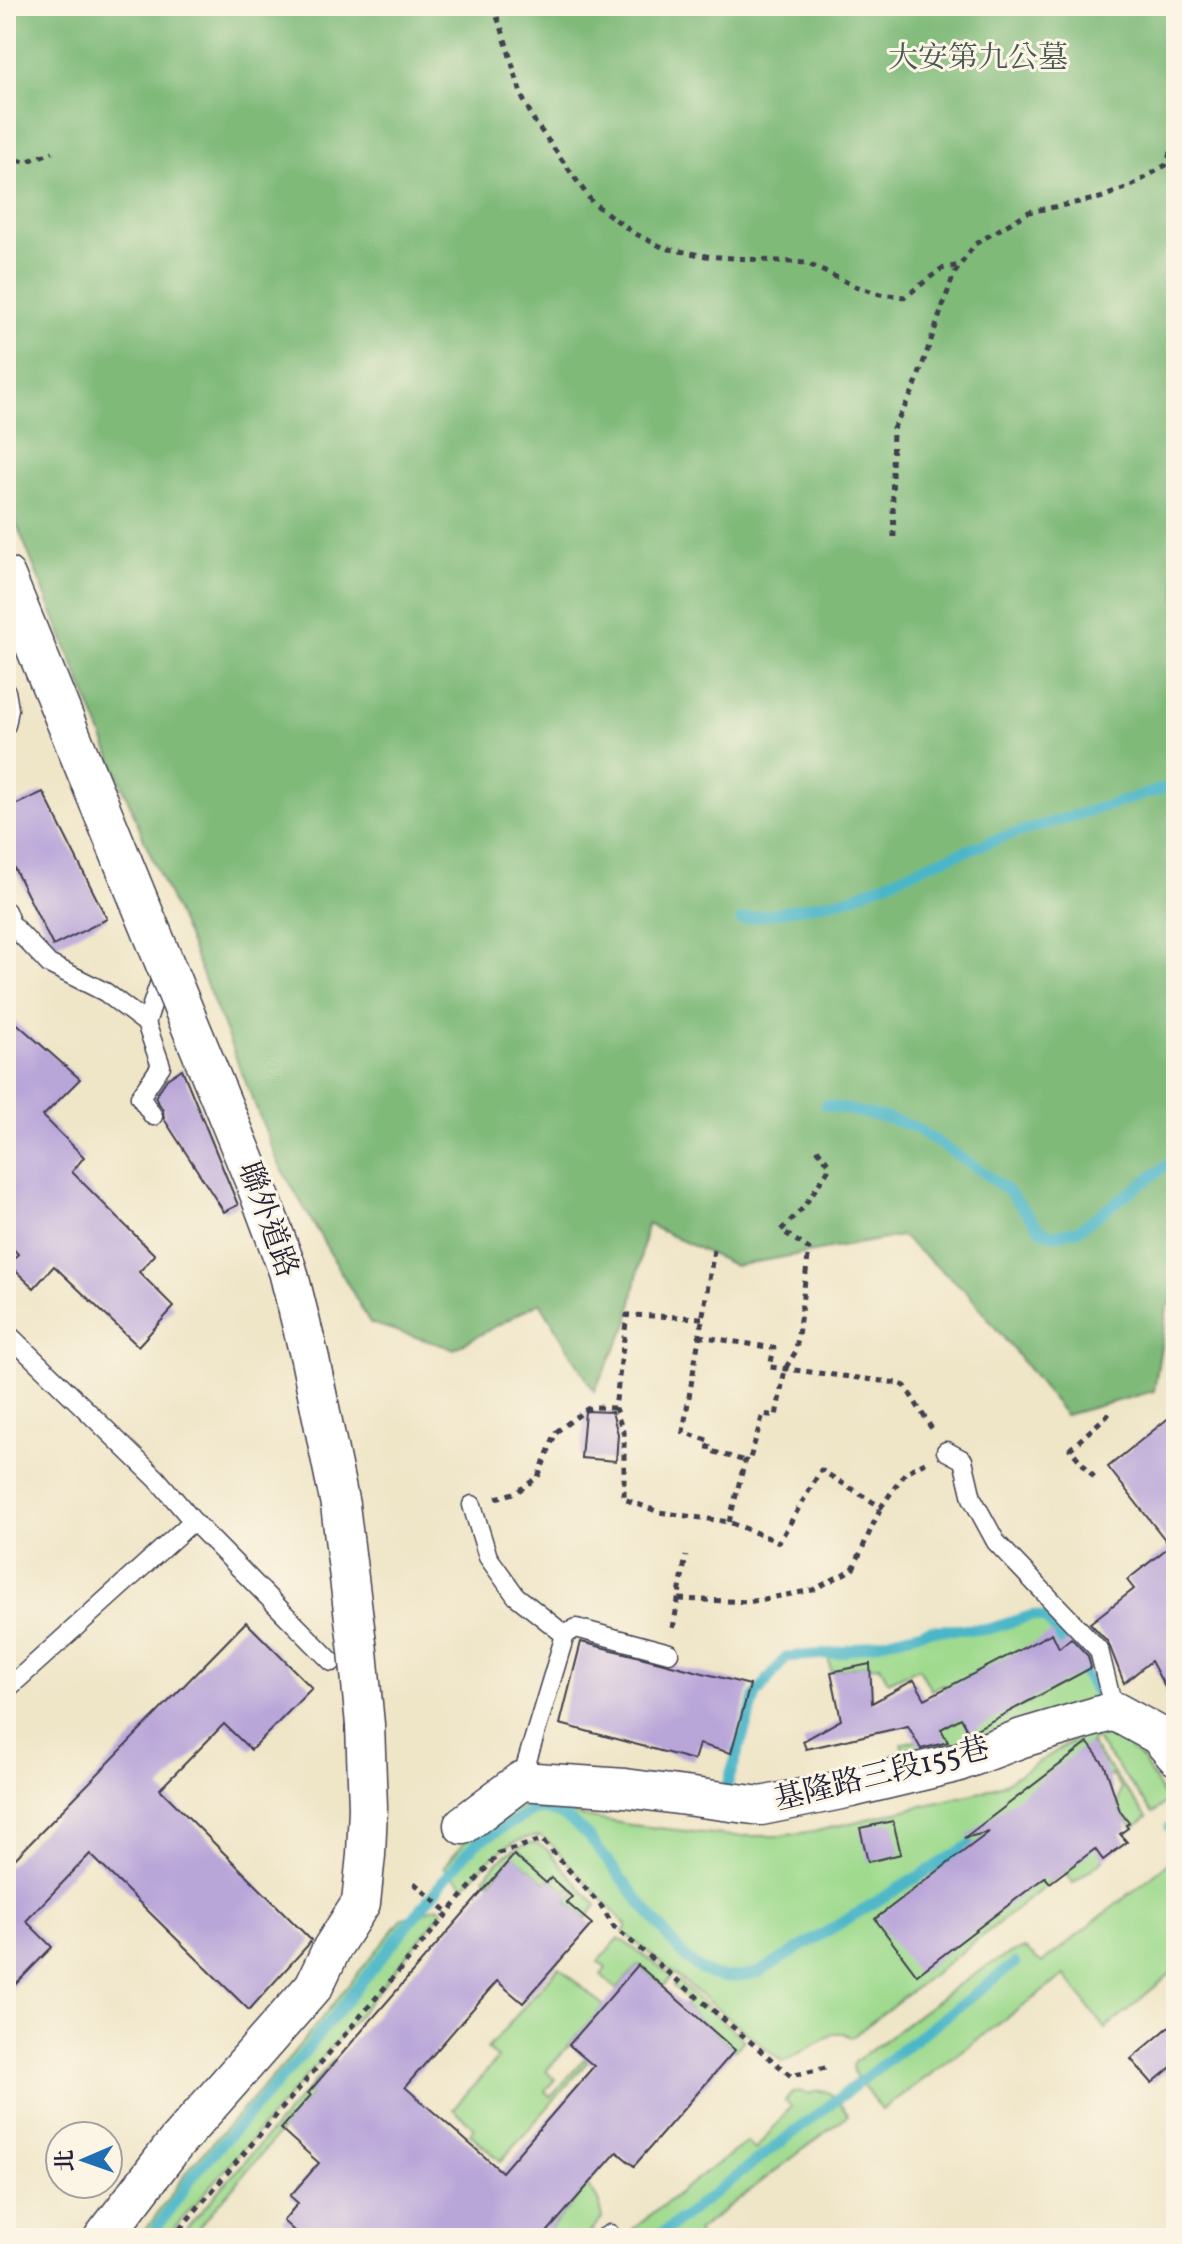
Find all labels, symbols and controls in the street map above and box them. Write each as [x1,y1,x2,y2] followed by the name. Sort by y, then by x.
[888,38,1068,80] park label: 大安第九公墓
[227,1156,307,1284] street label: 聯外道路
[770,1728,994,1822] street label: 基隆路三段155巷
[44,2120,124,2200] north arrow
[51,2149,82,2172] text: 北

